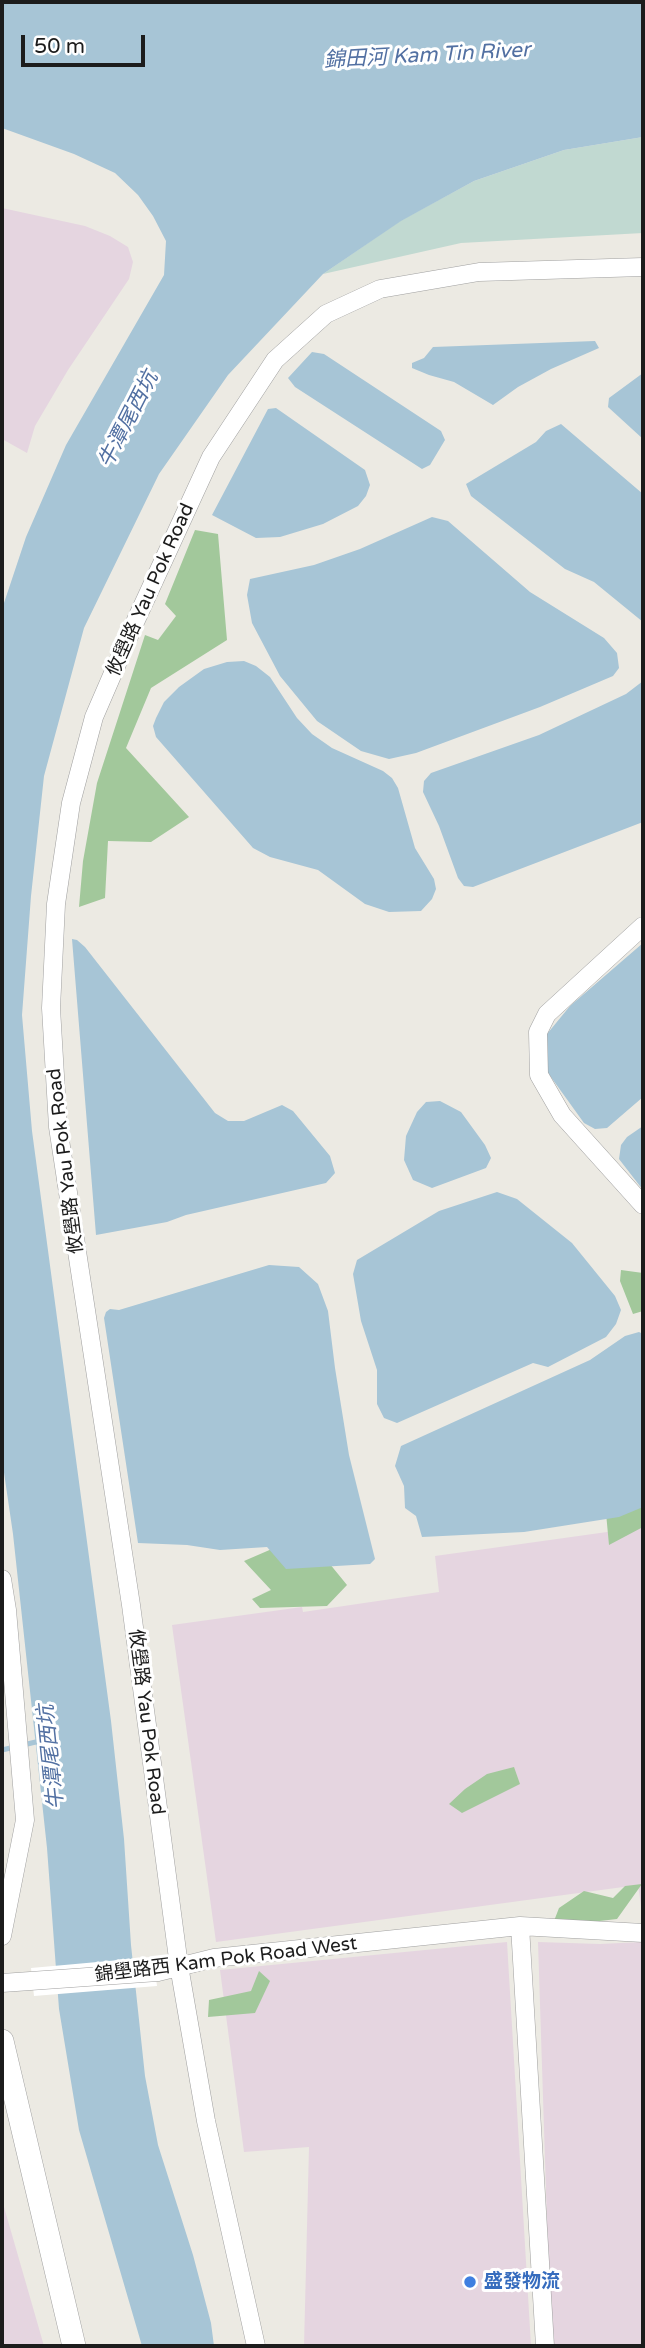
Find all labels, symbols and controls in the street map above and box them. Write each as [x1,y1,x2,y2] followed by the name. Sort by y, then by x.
[24,21,149,65] scale bar
[34,34,85,59] text: 50 m
[323,38,531,74] water label: 錦田河 Kam Tin River
[94,368,164,472] water label: 牛潭尾西坑
[103,500,199,680] street label: 攸壆路 Yau Pok Road
[43,1067,89,1255] street label: 攸壆路 Yau Pok Road
[123,1628,169,1816] street label: 攸壆路 Yau Pok Road
[34,1703,70,1811] water label: 牛潭尾西坑
[94,1933,358,1987] street label: 錦壆路西 Kam Pok Road West
[484,2271,560,2293] place label: 盛發物流
[462,2274,478,2290] marker: 盛發物流

